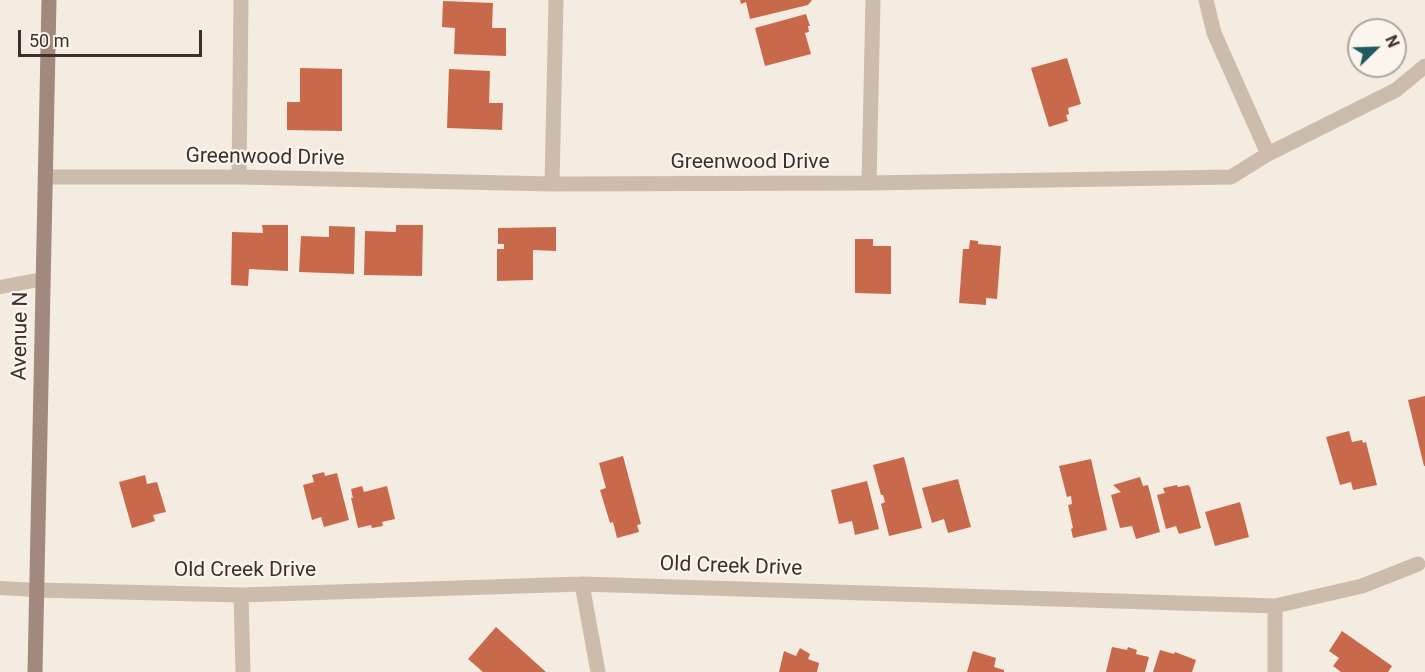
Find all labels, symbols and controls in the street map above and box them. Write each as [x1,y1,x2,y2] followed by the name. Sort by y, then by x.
[21,18,206,56] scale bar
[1347,18,1407,78] north arrow
[29,30,69,51] text: 50 m
[1381,33,1403,50] text: N
[185,144,345,172] street label: Greenwood Drive
[670,150,830,176] street label: Greenwood Drive
[8,291,34,381] street label: Avenue N
[659,552,803,582] street label: Old Creek Drive
[174,558,316,584] street label: Old Creek Drive

